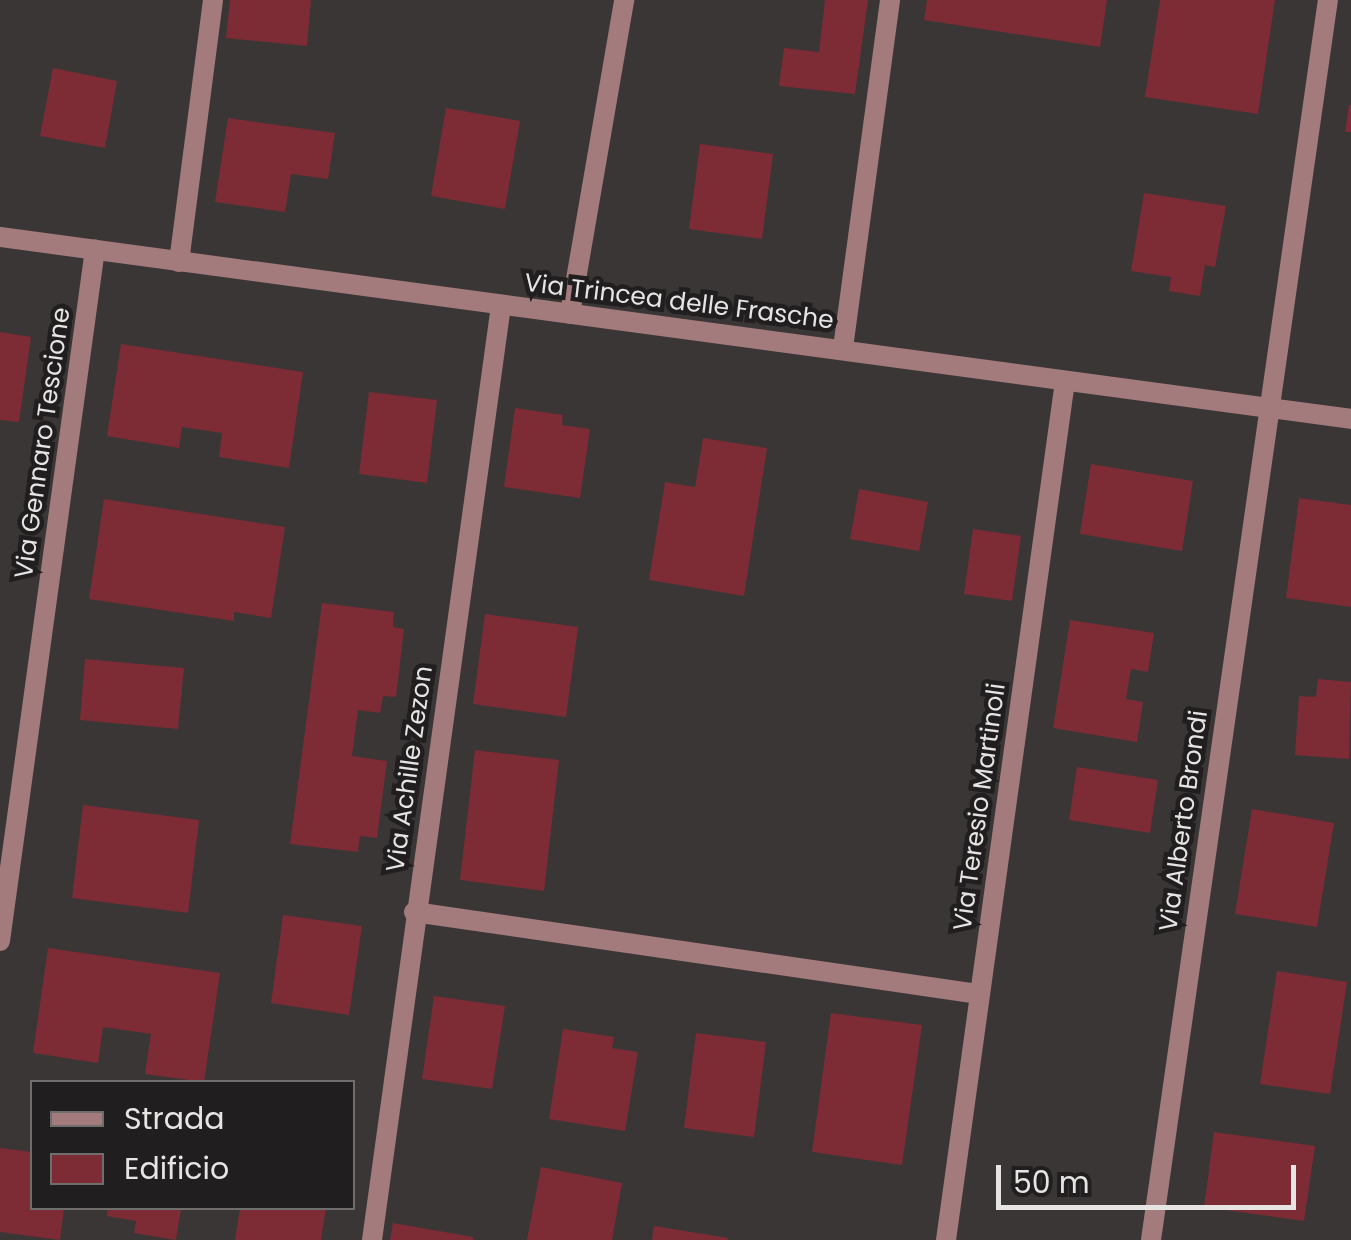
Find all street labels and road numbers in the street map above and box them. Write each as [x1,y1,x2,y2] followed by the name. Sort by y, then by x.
[523,268,835,336] street label: Via Trincea delle Frasche
[9,306,77,580] street label: Via Gennaro Tescione
[381,664,439,874] street label: Via Achille Zezon
[948,681,1012,933] street label: Via Teresio Martinoli
[1154,709,1214,933] street label: Via Alberto Brondi

